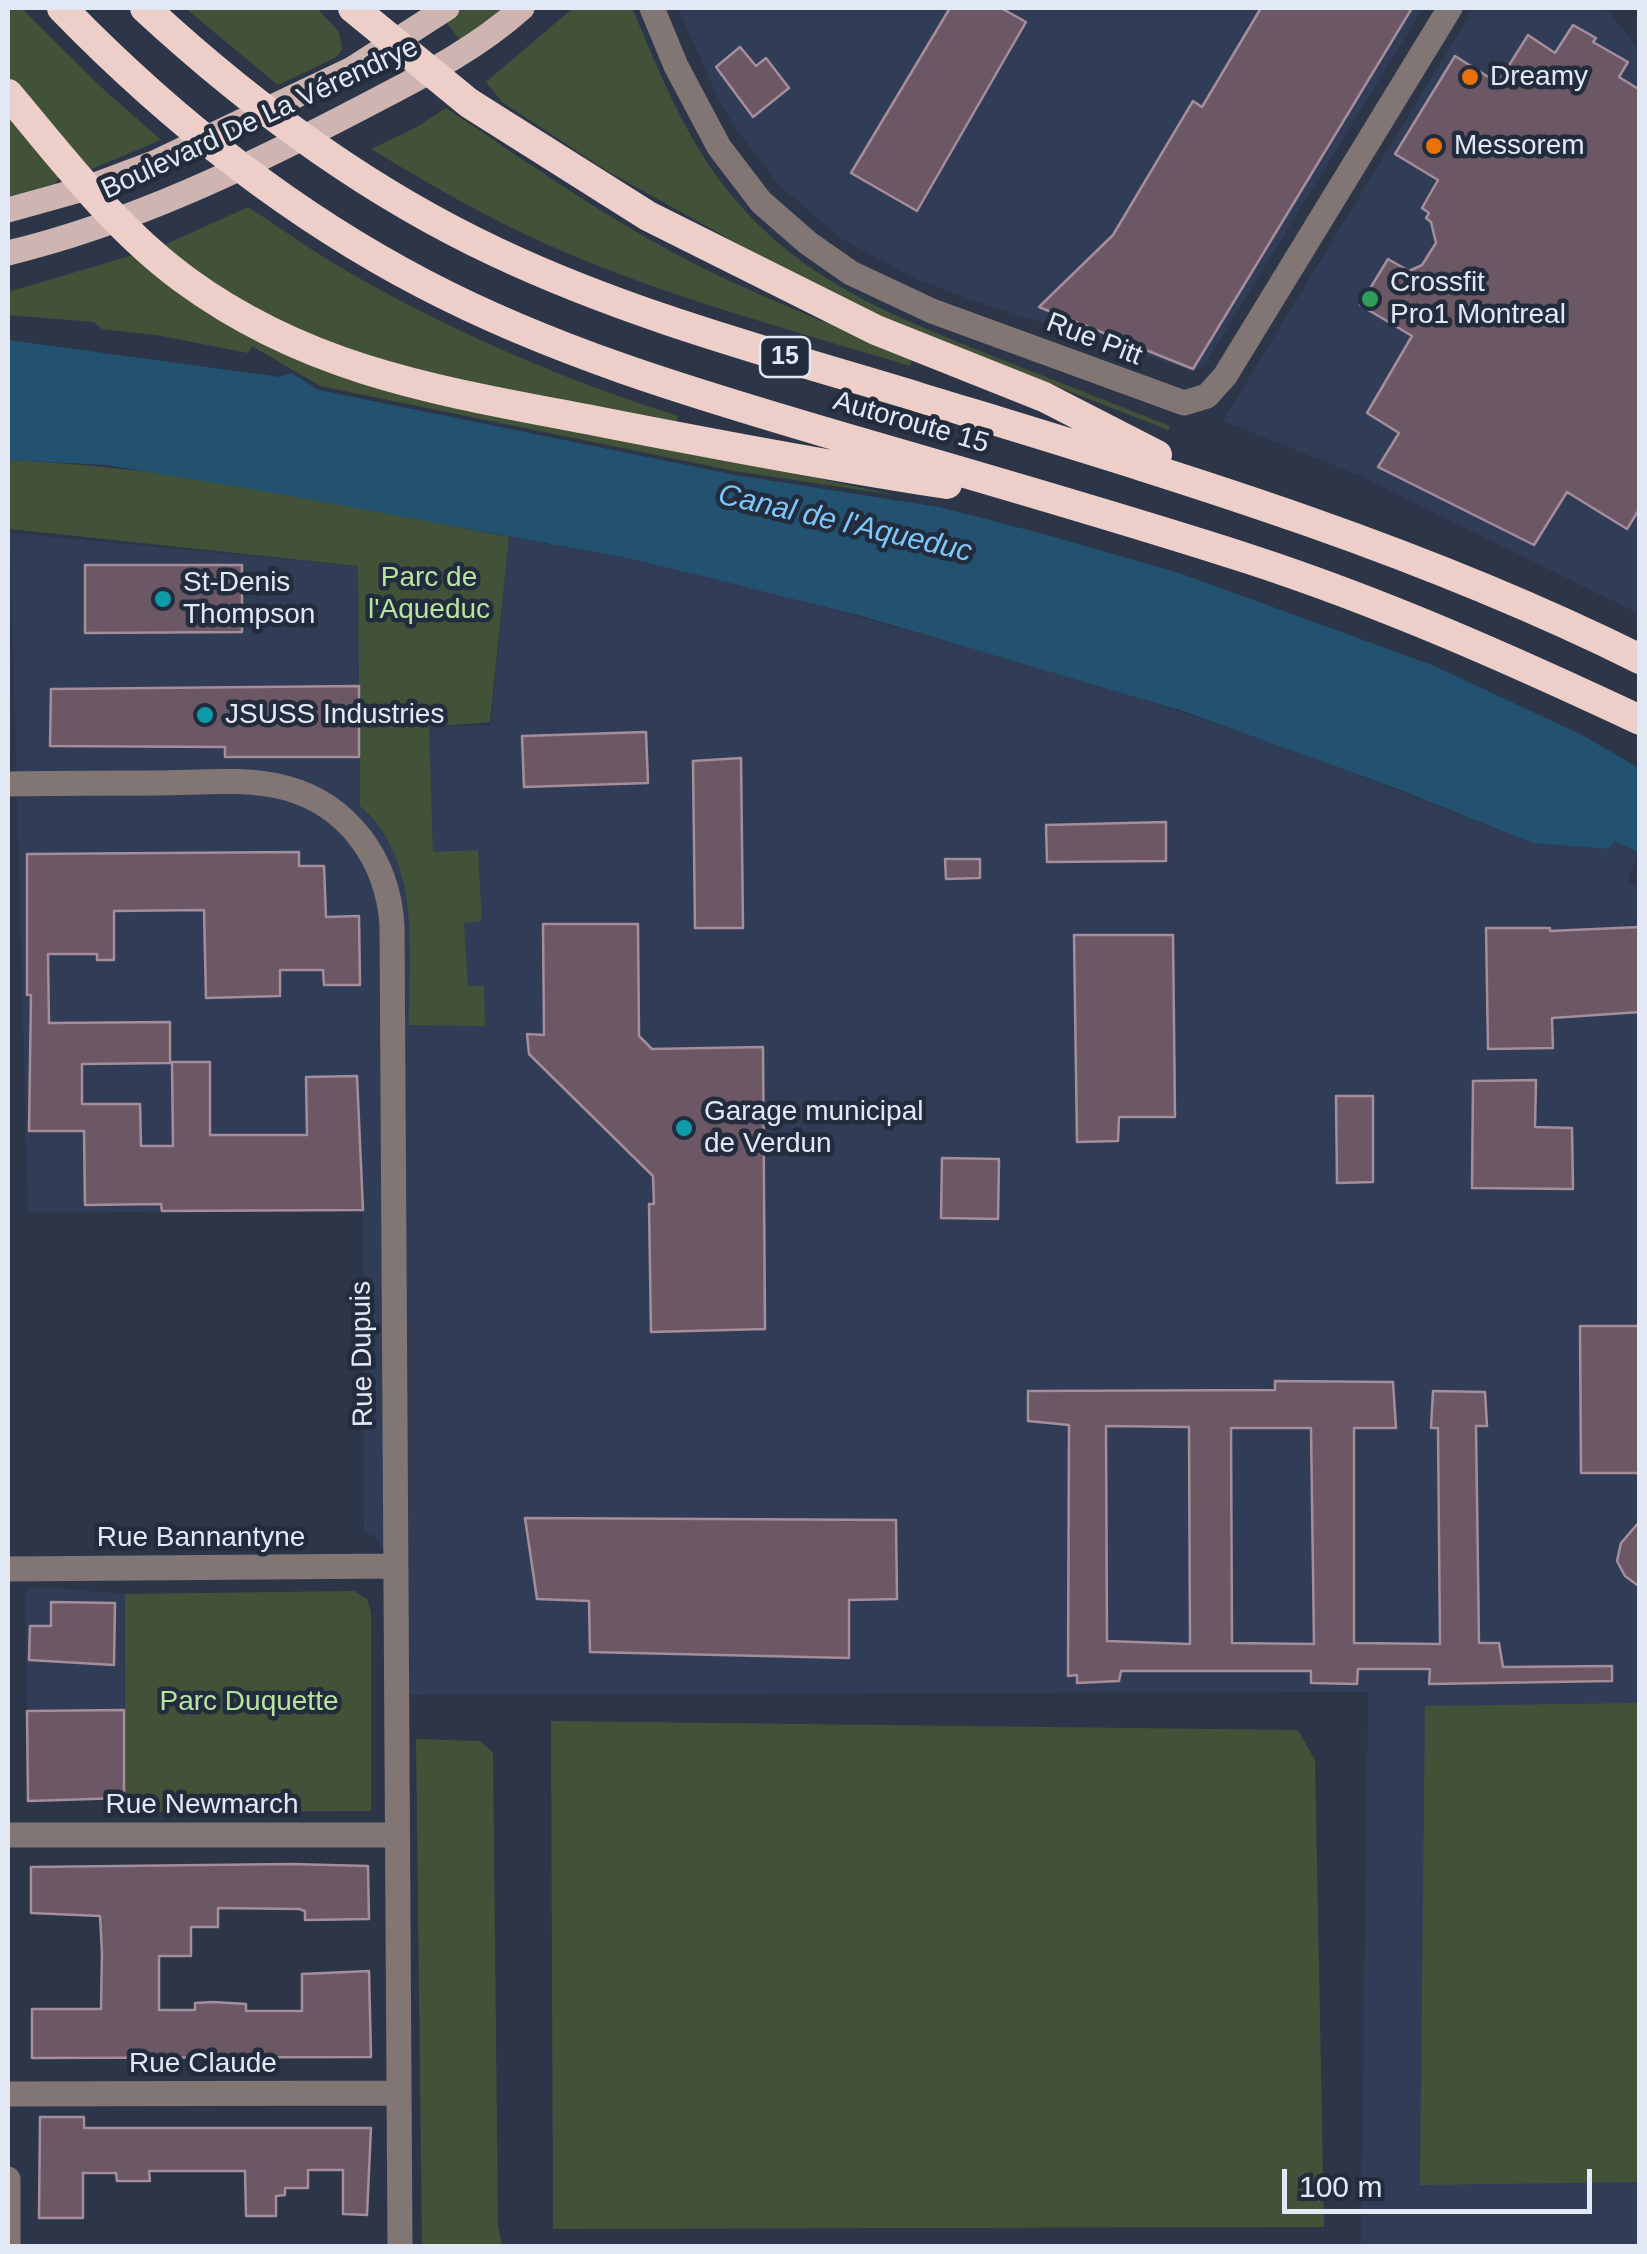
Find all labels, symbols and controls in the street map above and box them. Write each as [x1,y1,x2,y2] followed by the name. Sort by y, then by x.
[96,31,424,207] street label: Boulevard De La Vérendrye
[1490,60,1588,94] place label: Dreamy
[1459,66,1481,88] marker: Dreamy
[1454,129,1585,163] place label: Messorem
[1423,135,1445,157] marker: Messorem
[1390,266,1566,332] place label: Crossfit Pro1 Montreal
[1359,288,1381,310] marker: Crossfit Pro1 Montreal
[1041,306,1147,374] street label: Rue Pitt
[760,337,810,377] road number: 15
[829,385,993,461] street label: Autoroute 15
[715,477,975,571] water label: Canal de l'Aqueduc
[368,561,490,627] park label: Parc de l'Aqueduc
[183,566,315,632] place label: St-Denis Thompson
[152,588,174,610] marker: St-Denis Thompson
[225,698,444,732] place label: JSUSS Industries
[194,704,216,726] marker: JSUSS Industries
[704,1095,923,1161] place label: Garage municipal de Verdun
[673,1117,695,1139] marker: Garage municipal de Verdun
[345,1281,381,1427] street label: Rue Dupuis
[97,1521,305,1555] street label: Rue Bannantyne
[160,1685,338,1719] park label: Parc Duquette
[106,1788,298,1822] street label: Rue Newmarch
[129,2047,277,2081] street label: Rue Claude
[1287,2149,1597,2211] scale bar
[1299,2170,1382,2203] text: 100 m

